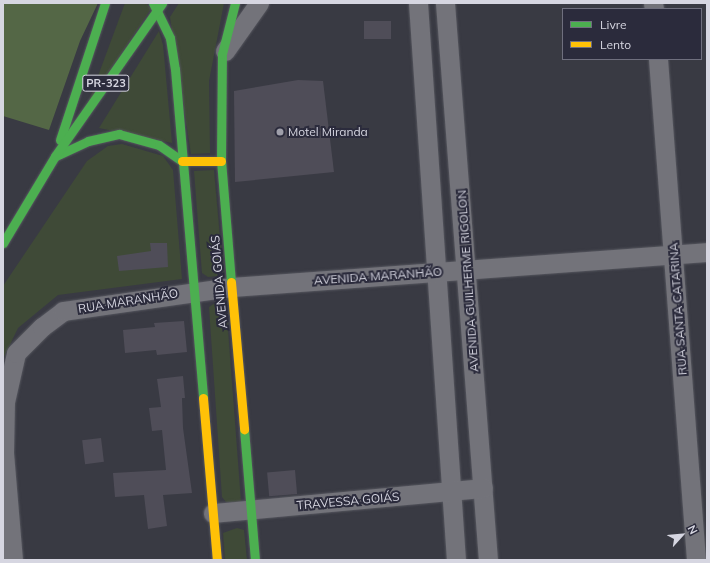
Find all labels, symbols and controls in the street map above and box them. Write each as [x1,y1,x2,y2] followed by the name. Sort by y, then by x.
[562,8,702,60] legend
[600,17,627,32] text: Livre
[600,37,631,52] text: Lento
[82,74,130,92] road number: PR-323
[288,125,368,139] place label: Motel Miranda
[275,127,285,137] marker: Motel Miranda
[454,190,482,372] street label: AVENIDA GUILHERME RIGOLON
[208,235,230,329] street label: AVENIDA GOIÁS
[666,242,690,376] street label: RUA SANTA CATARINA
[313,264,443,288] street label: AVENIDA MARANHÃO
[77,286,179,316] street label: RUA MARANHÃO
[296,489,400,513] street label: TRAVESSA GOIÁS
[662,515,702,555] north arrow
[685,523,701,536] text: N

